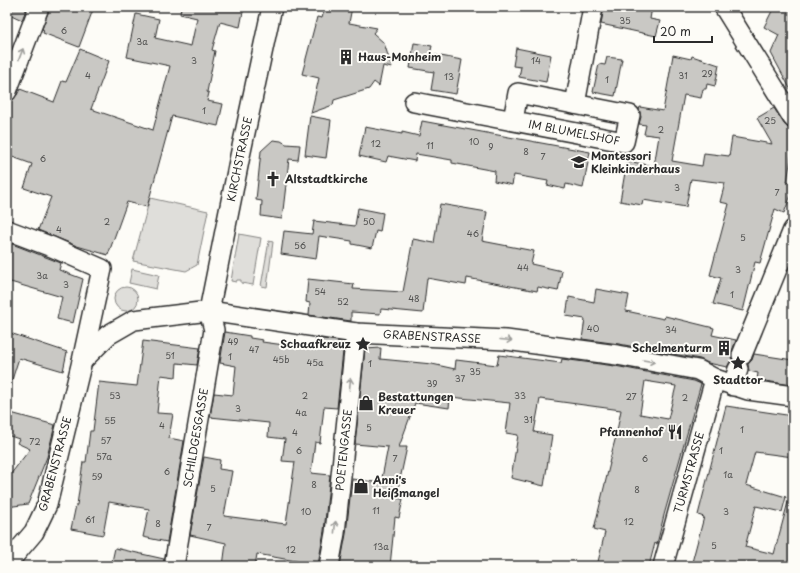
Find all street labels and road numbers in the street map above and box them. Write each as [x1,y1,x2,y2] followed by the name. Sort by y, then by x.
[222,115,256,203] street label: KIRCHSTRASSE
[527,115,621,149] street label: IM BLUMELSHOF
[383,325,482,347] street label: GRABENSTRASSE
[178,386,212,489] street label: SCHILDGESGASSE
[330,408,356,492] street label: POETENGASSE
[34,414,75,513] street label: GRABENSTRASSE
[669,429,708,515] street label: TURMSTRASSE

